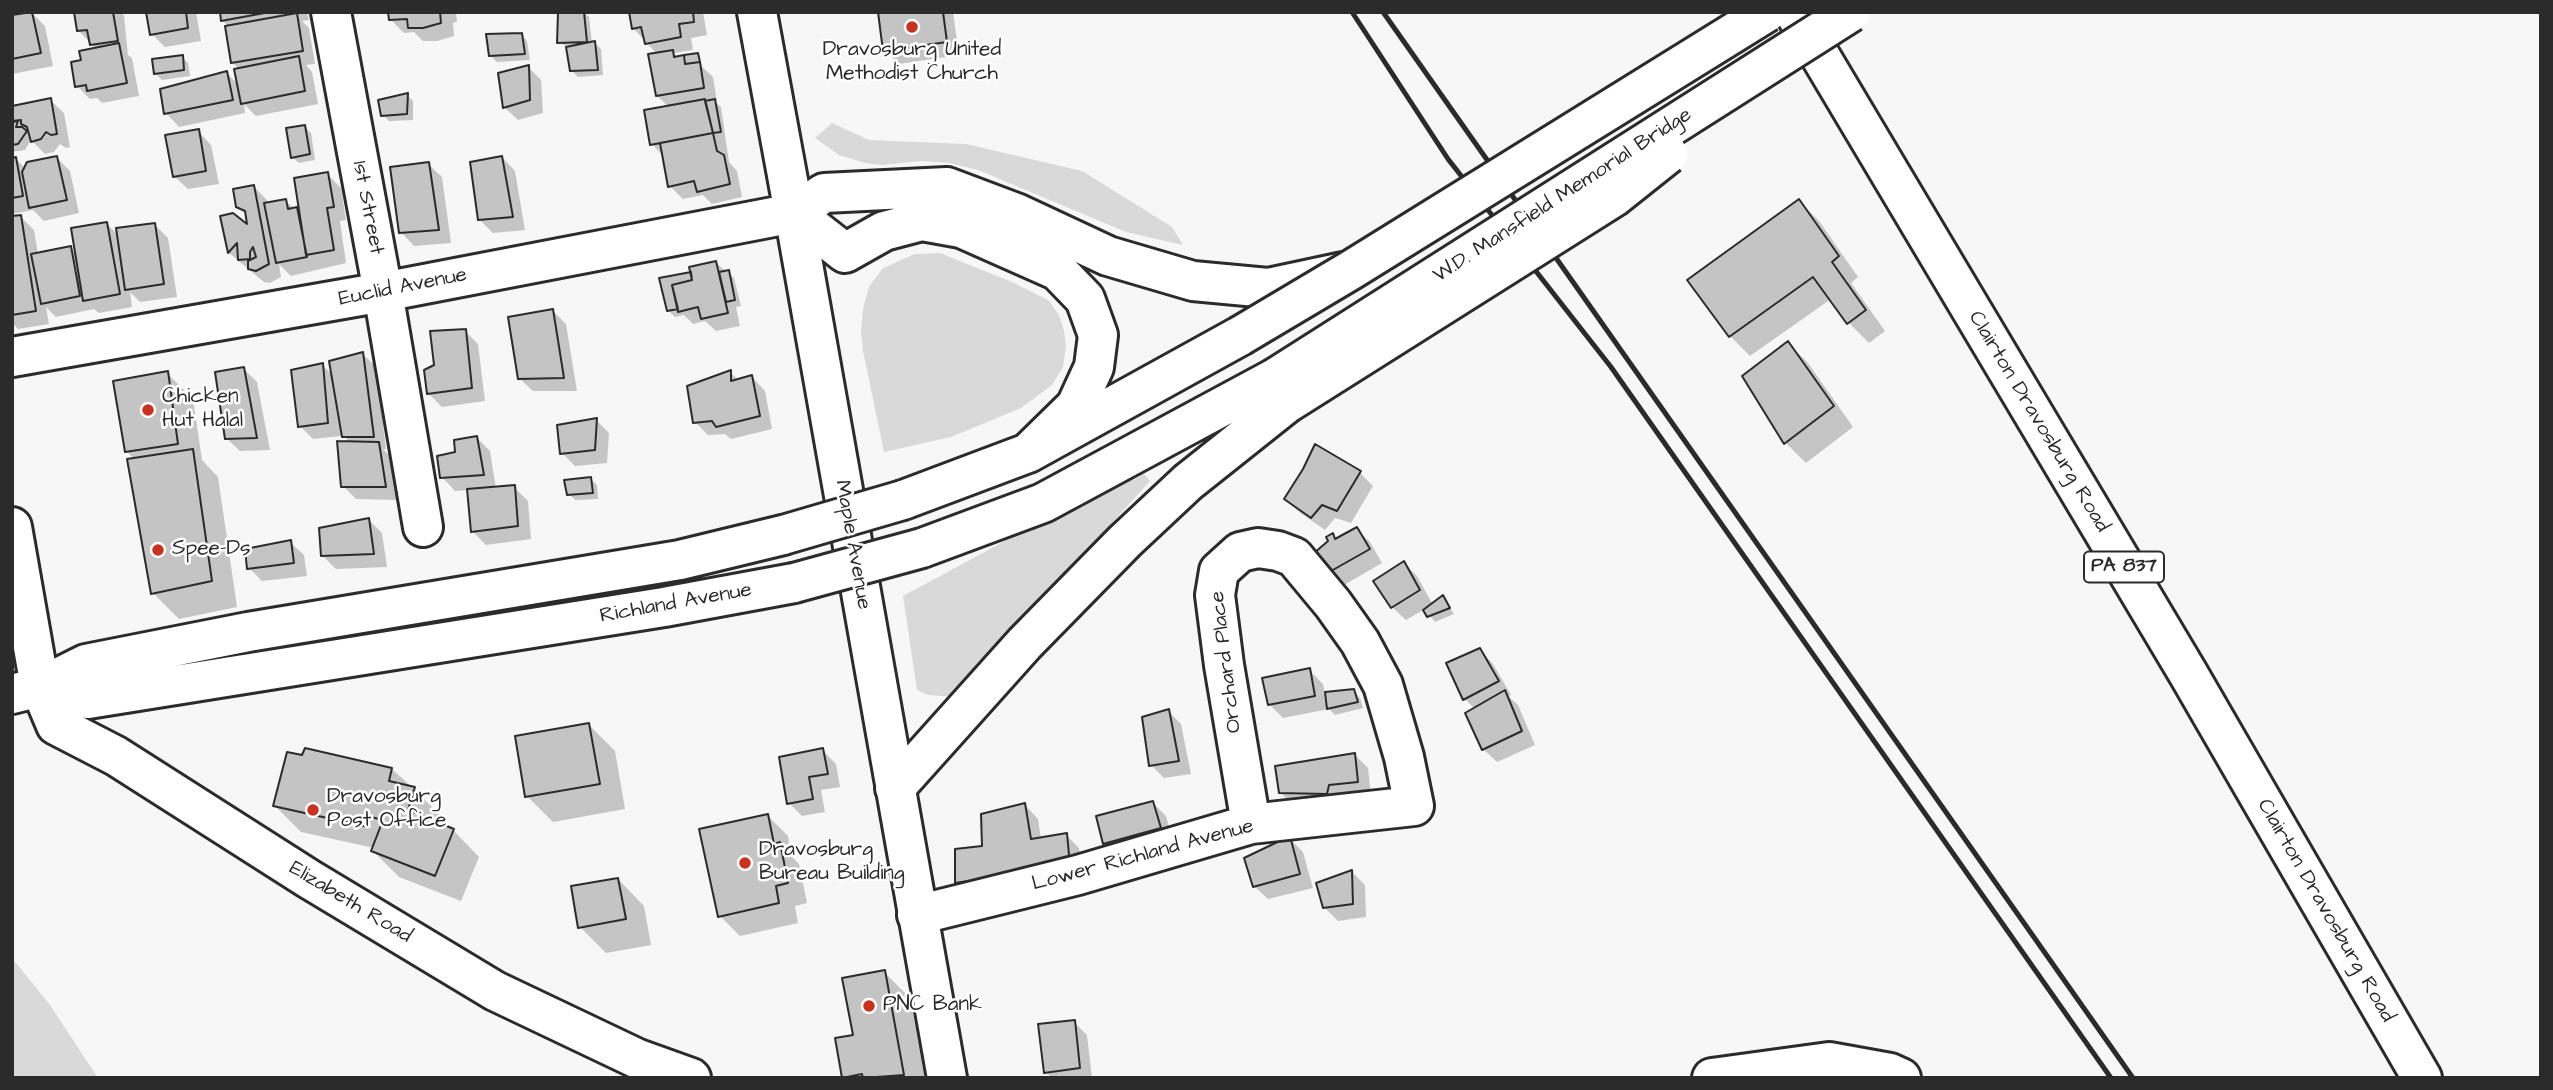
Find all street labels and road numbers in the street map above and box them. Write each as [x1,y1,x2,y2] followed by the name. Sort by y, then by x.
[1429,103,1697,289] street label: W.D. Mansfield Memorial Bridge
[346,159,388,257] street label: 1st Street
[337,263,469,313] street label: Euclid Avenue
[1962,307,2114,537] street label: Clairton Dravosburg Road
[828,478,876,612] street label: Maple Avenue
[2084,552,2164,582] road number: PA 837
[598,578,754,630] street label: Richland Avenue
[1206,590,1248,734] street label: Orchard Place
[2251,795,2399,1027] street label: Clairton Dravosburg Road
[1029,814,1257,898] street label: Lower Richland Avenue
[284,856,416,950] street label: Elizabeth Road

